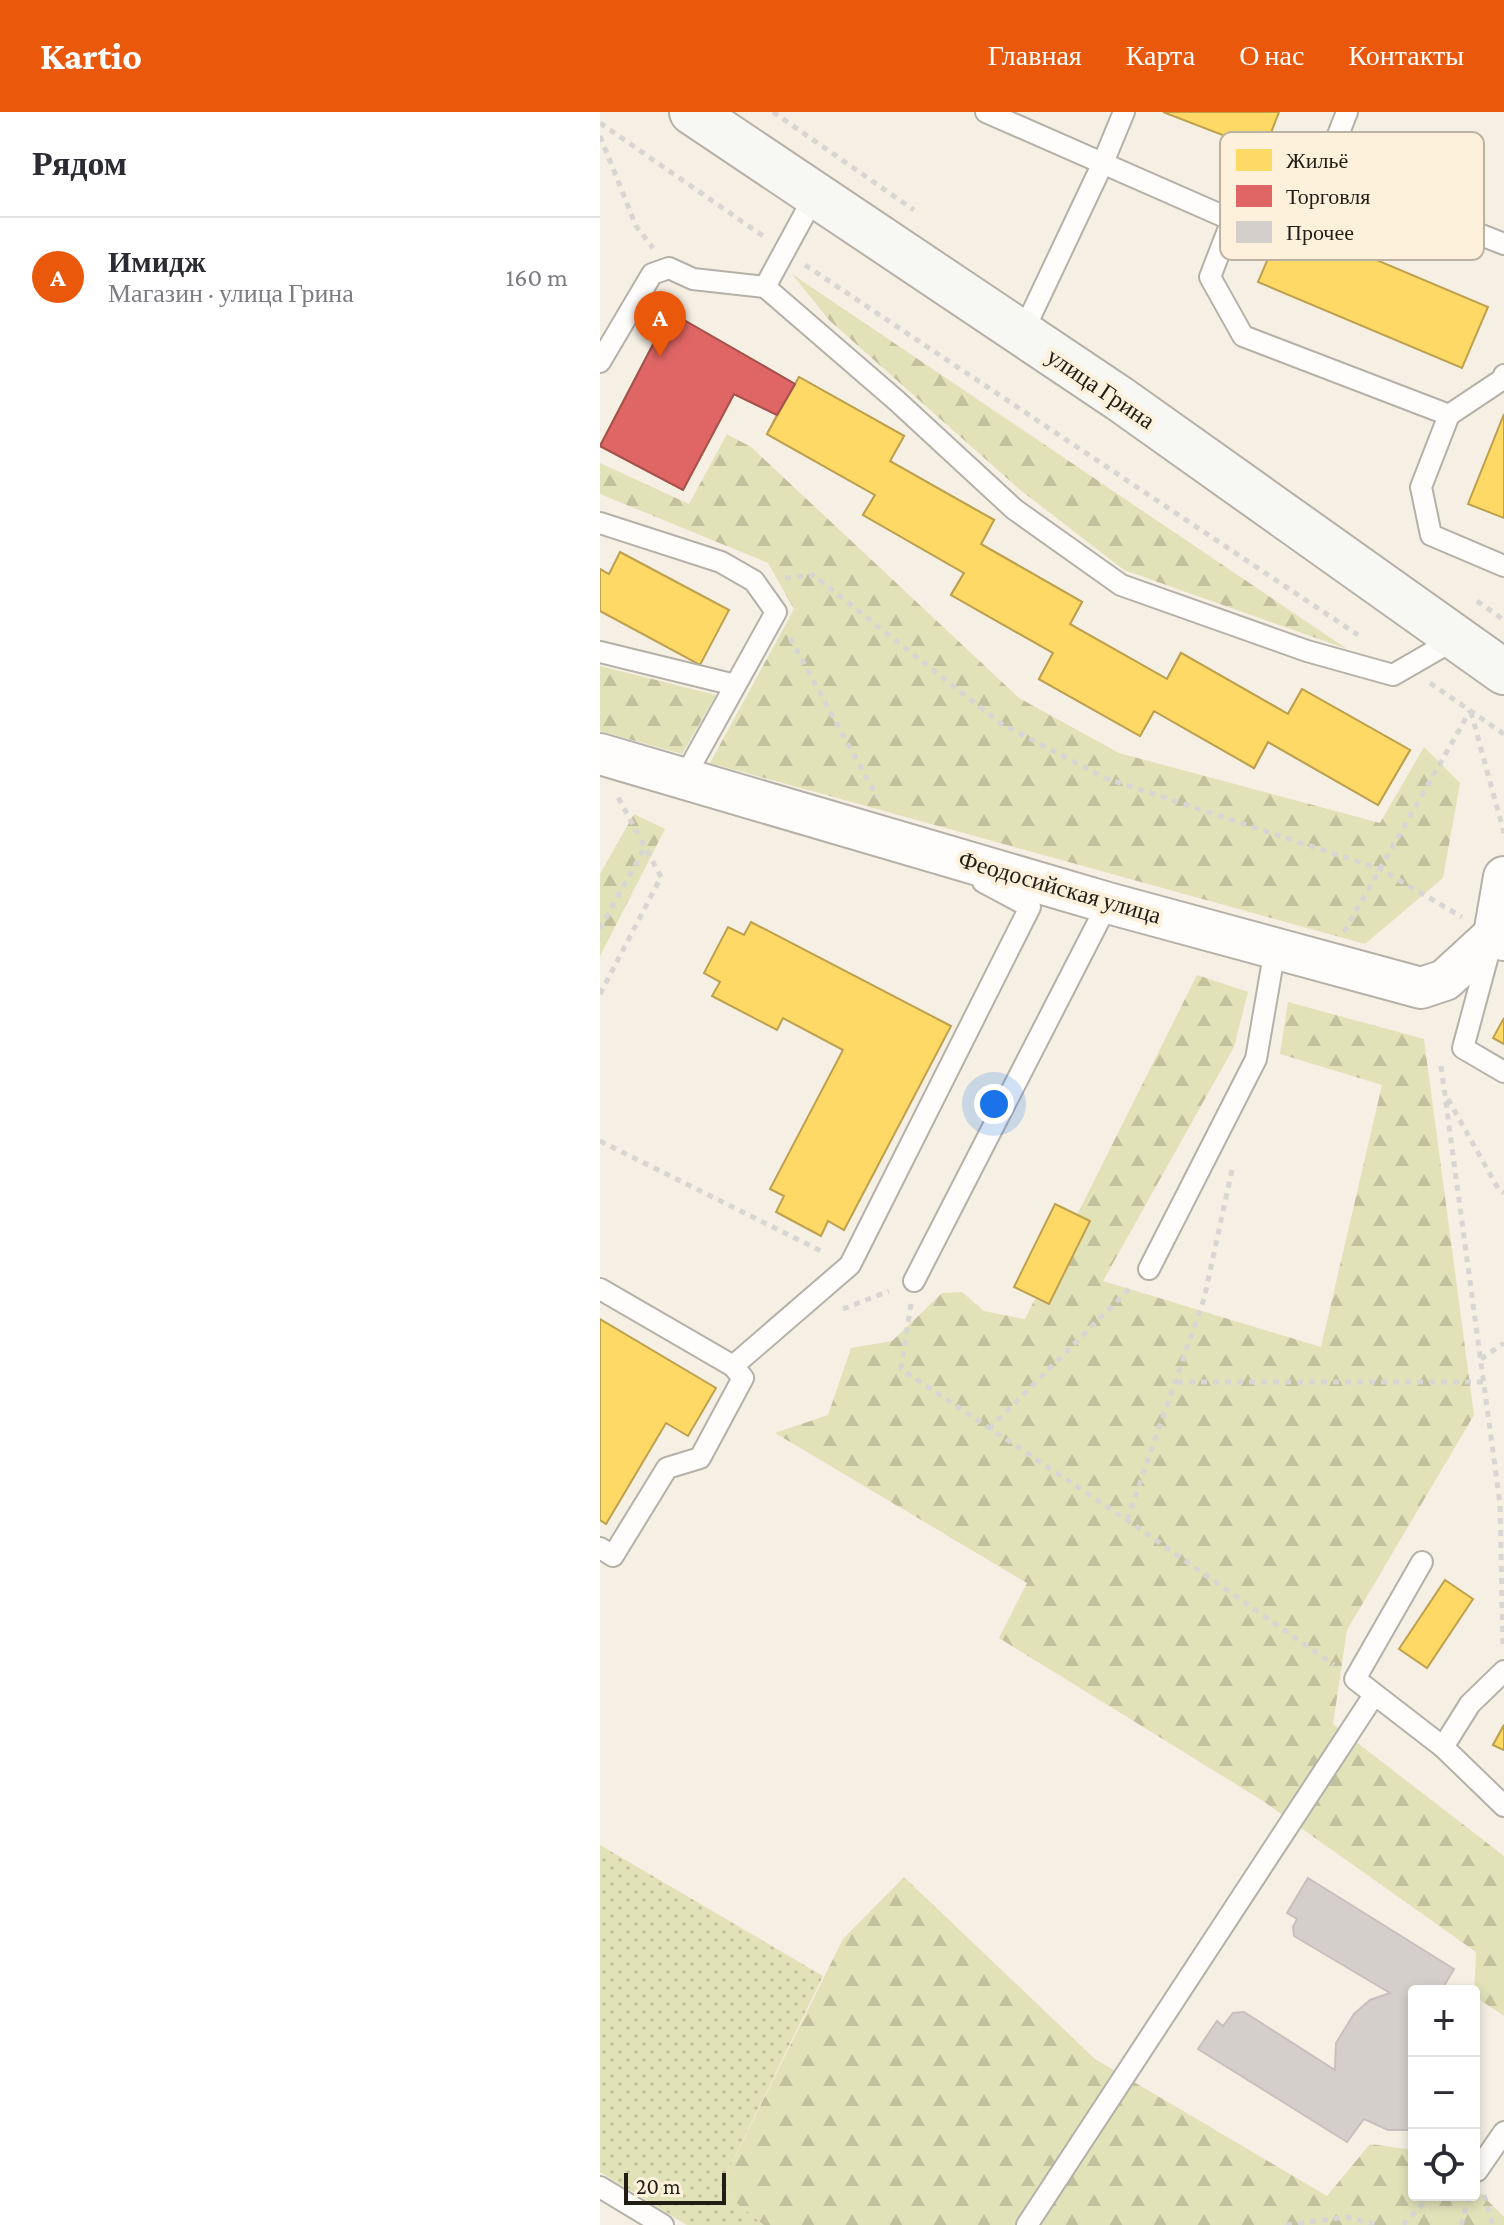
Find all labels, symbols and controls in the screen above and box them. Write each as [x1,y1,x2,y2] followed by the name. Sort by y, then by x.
[40,35,142,77] text: Kartio
[988,40,1082,71] text: Главная
[1126,40,1195,71] text: Карта
[1239,40,1304,71] text: О нас
[1348,40,1464,71] text: Контакты
[1220,132,1484,260] legend
[32,145,127,182] text: Рядом
[1286,148,1348,173] text: Жильё
[1286,184,1370,209] text: Торговля
[1286,220,1354,245] text: Прочее
[108,245,206,278] text: Имидж
[50,263,66,292] text: A
[506,263,568,292] text: 160 m
[108,279,354,308] text: Магазин · улица Грина
[634,291,686,357] pin: A
[1042,342,1160,434] street label: улица Грина
[956,845,1165,929] street label: Феодосийская улица
[974,1084,1014,1124] your location
[1408,1985,1480,2201] map controls
[1408,1985,1480,2057] button: +
[1408,2057,1480,2129] button: −
[1408,2129,1480,2201] button: locate
[624,2169,726,2205] scale bar
[636,2174,681,2199] text: 20 m

